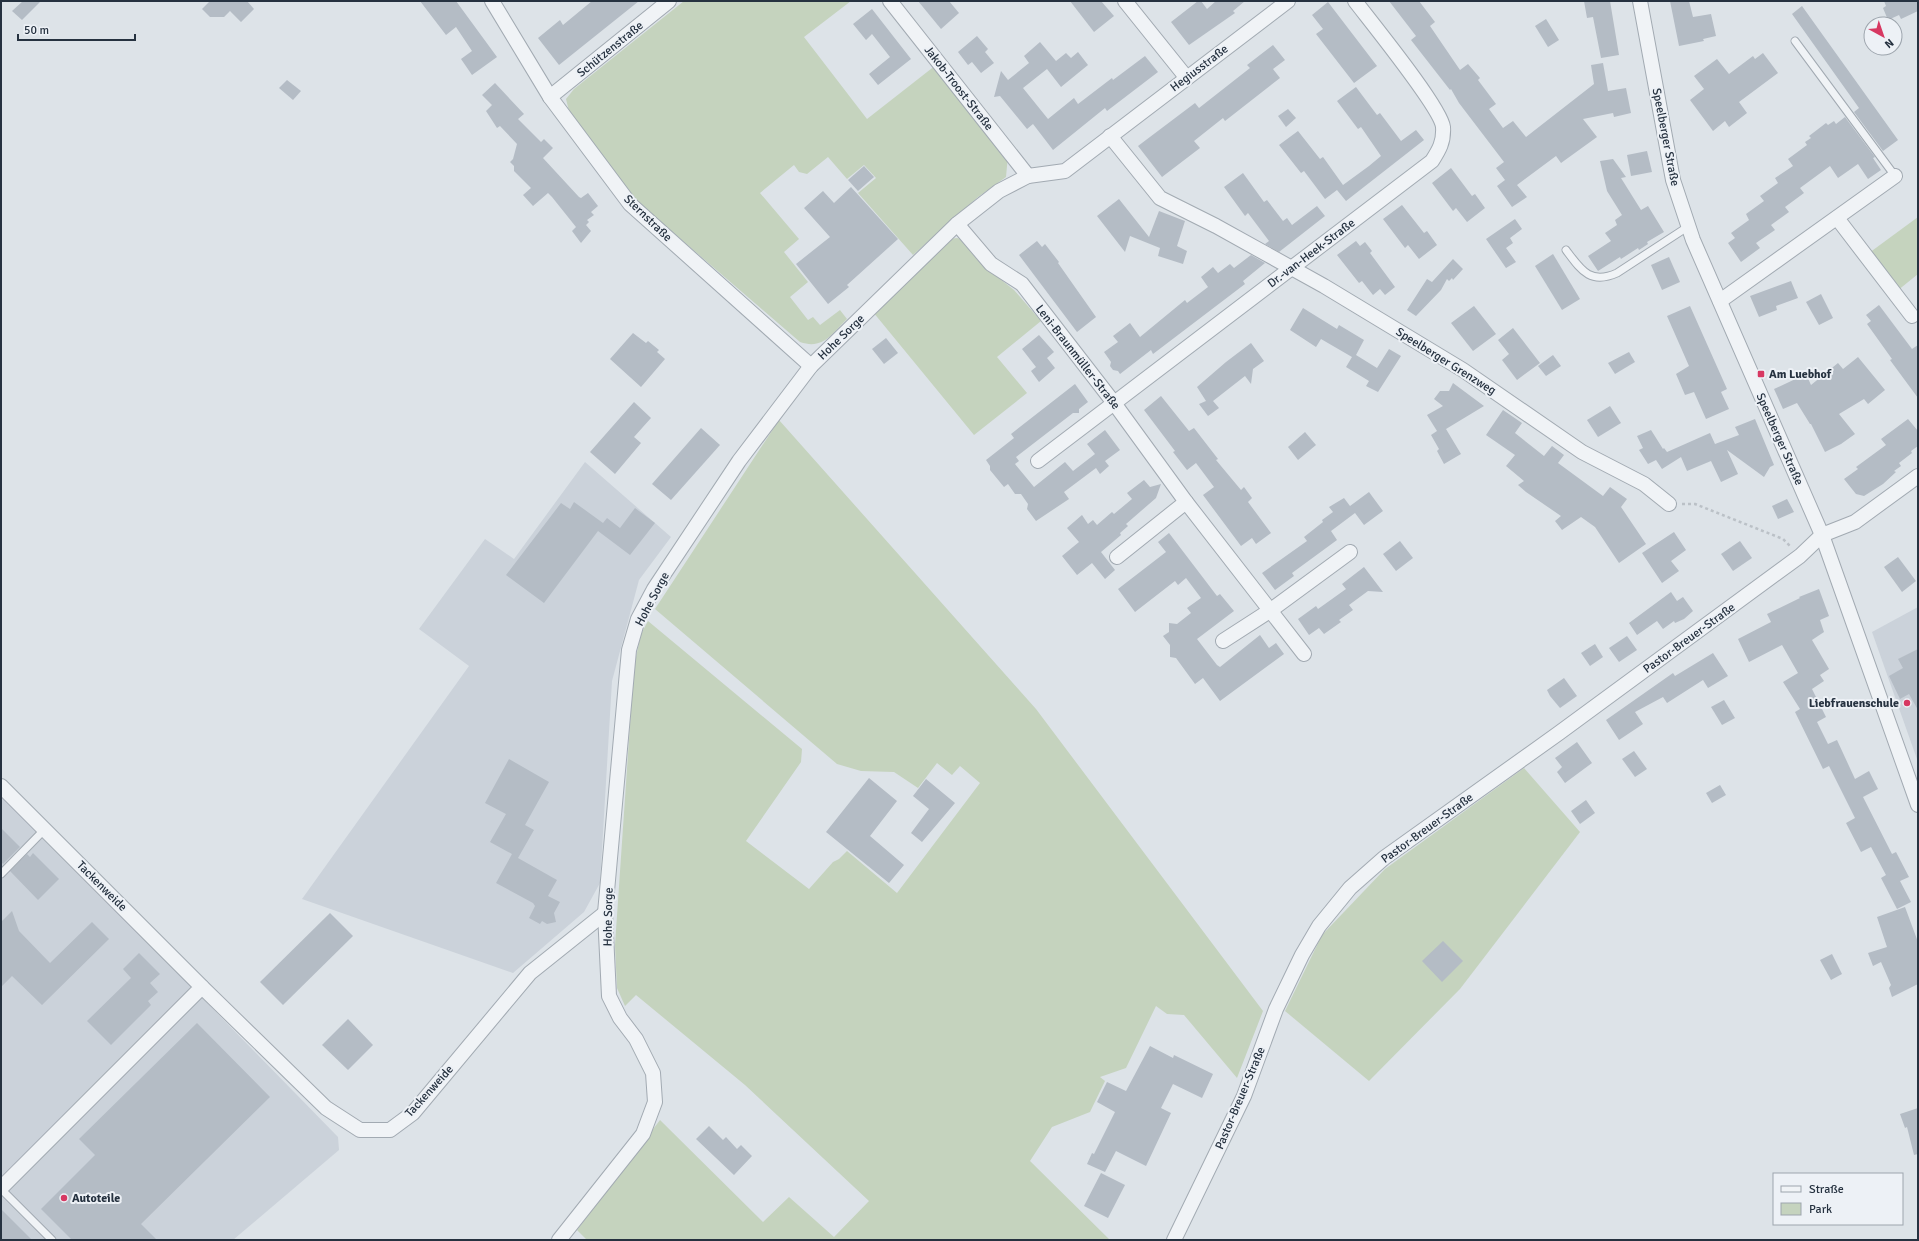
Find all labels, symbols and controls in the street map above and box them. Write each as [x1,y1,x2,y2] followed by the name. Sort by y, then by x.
[18,16,135,42] scale bar
[1863,16,1903,56] north arrow
[574,18,646,81] street label: Schützenstraße
[24,23,49,38] text: 50 m
[1882,36,1896,51] text: N
[1167,42,1231,95] street label: Hegiusstraße
[921,43,996,134] street label: Jakob-Troost-Straße
[1649,87,1682,187] street label: Speelberger Straße
[620,192,675,245] street label: Sternstraße
[1265,216,1358,291] street label: Dr.-van-Heek-Straße
[1032,302,1123,413] street label: Leni-Braunmüller-Straße
[815,311,868,363] street label: Hohe Sorge
[1393,325,1499,398] street label: Speelberger Grenzweg
[1769,367,1832,382] place label: Am Luebhof
[1756,369,1766,379] marker: Am Luebhof
[1752,391,1807,488] street label: Speelberger Straße
[632,570,673,629] street label: Hohe Sorge
[1640,600,1738,677] street label: Pastor-Breuer-Straße
[1809,696,1899,711] place label: Liebfrauenschule
[1902,698,1912,708] marker: Liebfrauenschule
[1378,790,1476,867] street label: Pastor-Breuer-Straße
[73,858,130,915] street label: Tackenweide
[600,887,617,947] street label: Hohe Sorge
[1212,1045,1269,1152] street label: Pastor-Breuer-Straße
[402,1062,457,1121] street label: Tackenweide
[1773,1173,1903,1225] legend
[1809,1182,1844,1197] text: Straße
[72,1191,120,1206] place label: Autoteile
[59,1193,69,1203] marker: Autoteile
[1809,1202,1832,1217] text: Park

